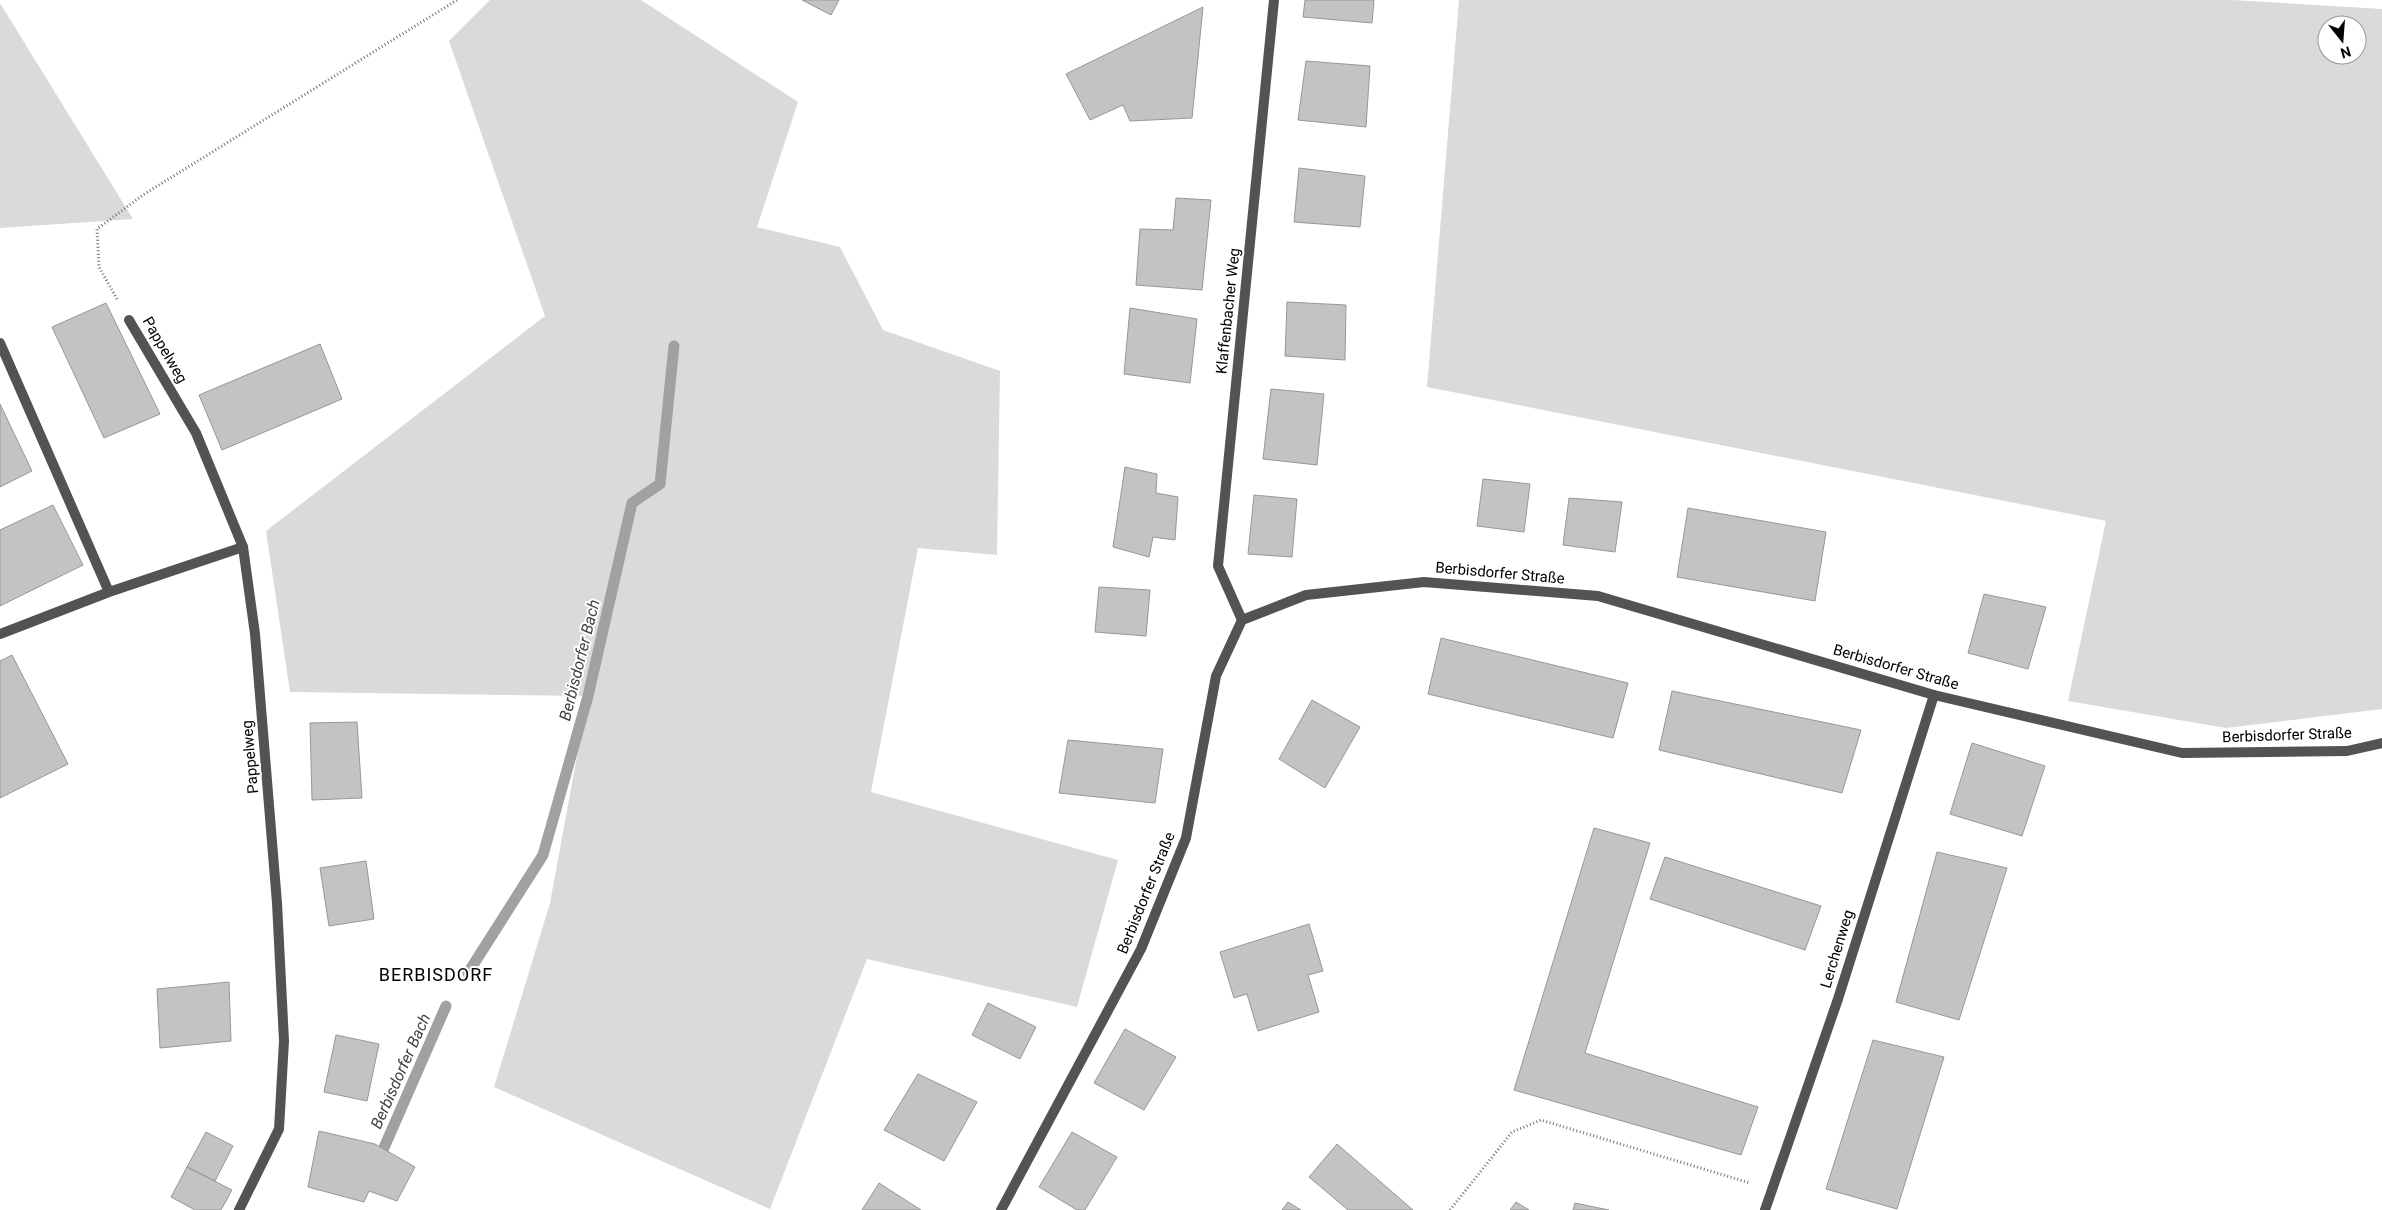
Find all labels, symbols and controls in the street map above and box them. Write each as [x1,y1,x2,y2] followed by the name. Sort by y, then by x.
[2317,15,2367,65] north arrow
[2339,43,2353,62] text: N
[1212,247,1244,375] street label: Klaffenbacher Weg
[139,314,191,386] street label: Pappelweg
[1435,558,1565,588] street label: Berbisdorfer Straße
[555,598,604,723] water label: Berbisdorfer Bach
[1831,640,1961,694] street label: Berbisdorfer Straße
[238,720,262,794] street label: Pappelweg
[2222,724,2352,746] street label: Berbisdorfer Straße
[1113,829,1179,957] street label: Berbisdorfer Straße
[1817,908,1857,990] street label: Lerchenweg
[379,964,493,985] district label: BERBISDORF
[367,1011,434,1132] water label: Berbisdorfer Bach

